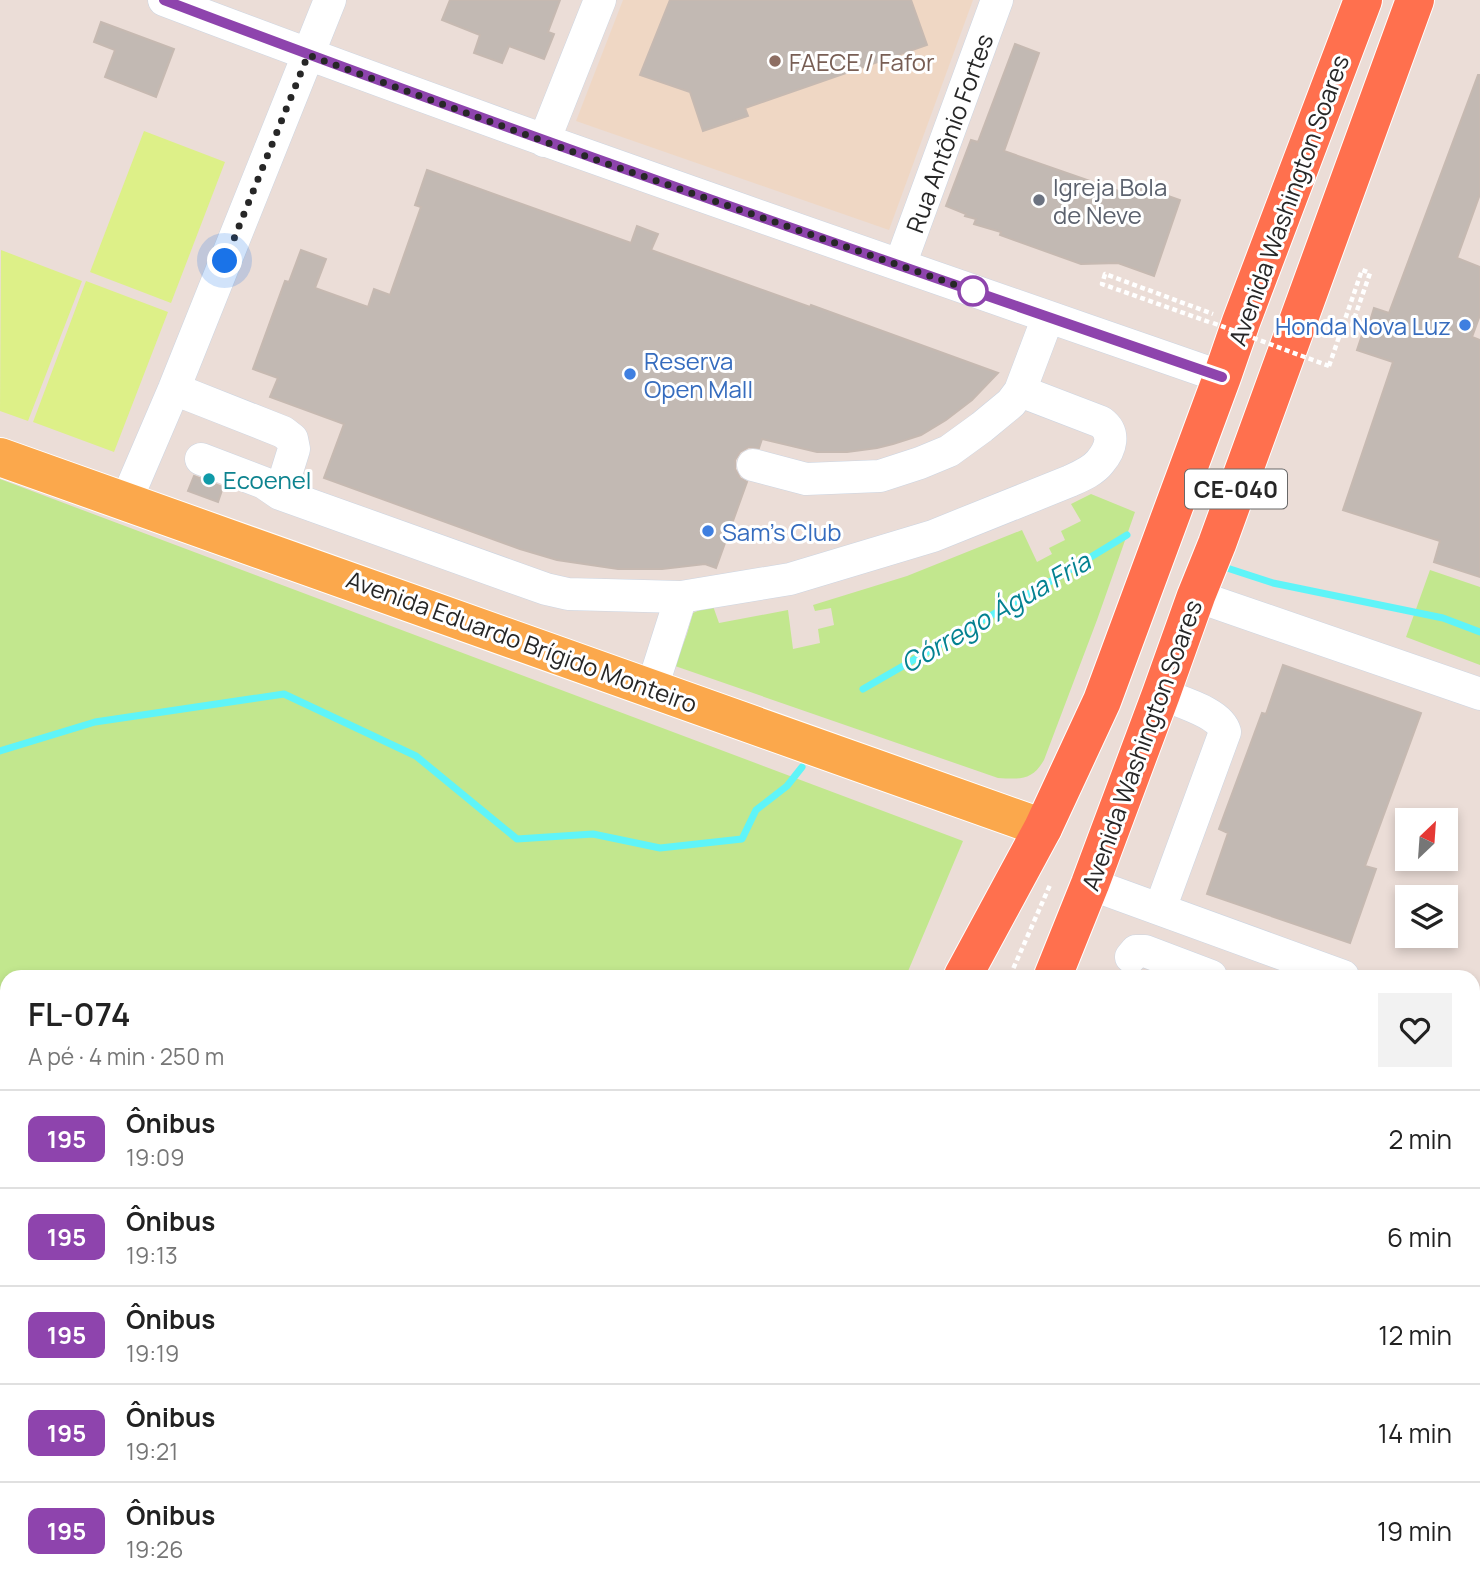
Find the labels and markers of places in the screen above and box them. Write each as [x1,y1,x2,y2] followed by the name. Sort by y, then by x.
[789,45,935,78] place label: FAECE / Fafor
[767,53,783,69] marker: FAECE / Fafor
[1053,170,1167,231] place label: Igreja Bola de Neve
[1031,192,1047,208] marker: Igreja Bola de Neve
[958,276,988,306] unlabelled marker
[1275,309,1451,342] place label: Honda Nova Luz
[1457,317,1473,333] marker: Honda Nova Luz
[644,344,753,405] place label: Reserva Open Mall
[622,366,638,382] marker: Reserva Open Mall
[223,463,311,496] place label: Ecoenel
[201,471,217,487] marker: Ecoenel
[722,515,842,548] place label: Sam's Club
[700,523,716,539] marker: Sam's Club

